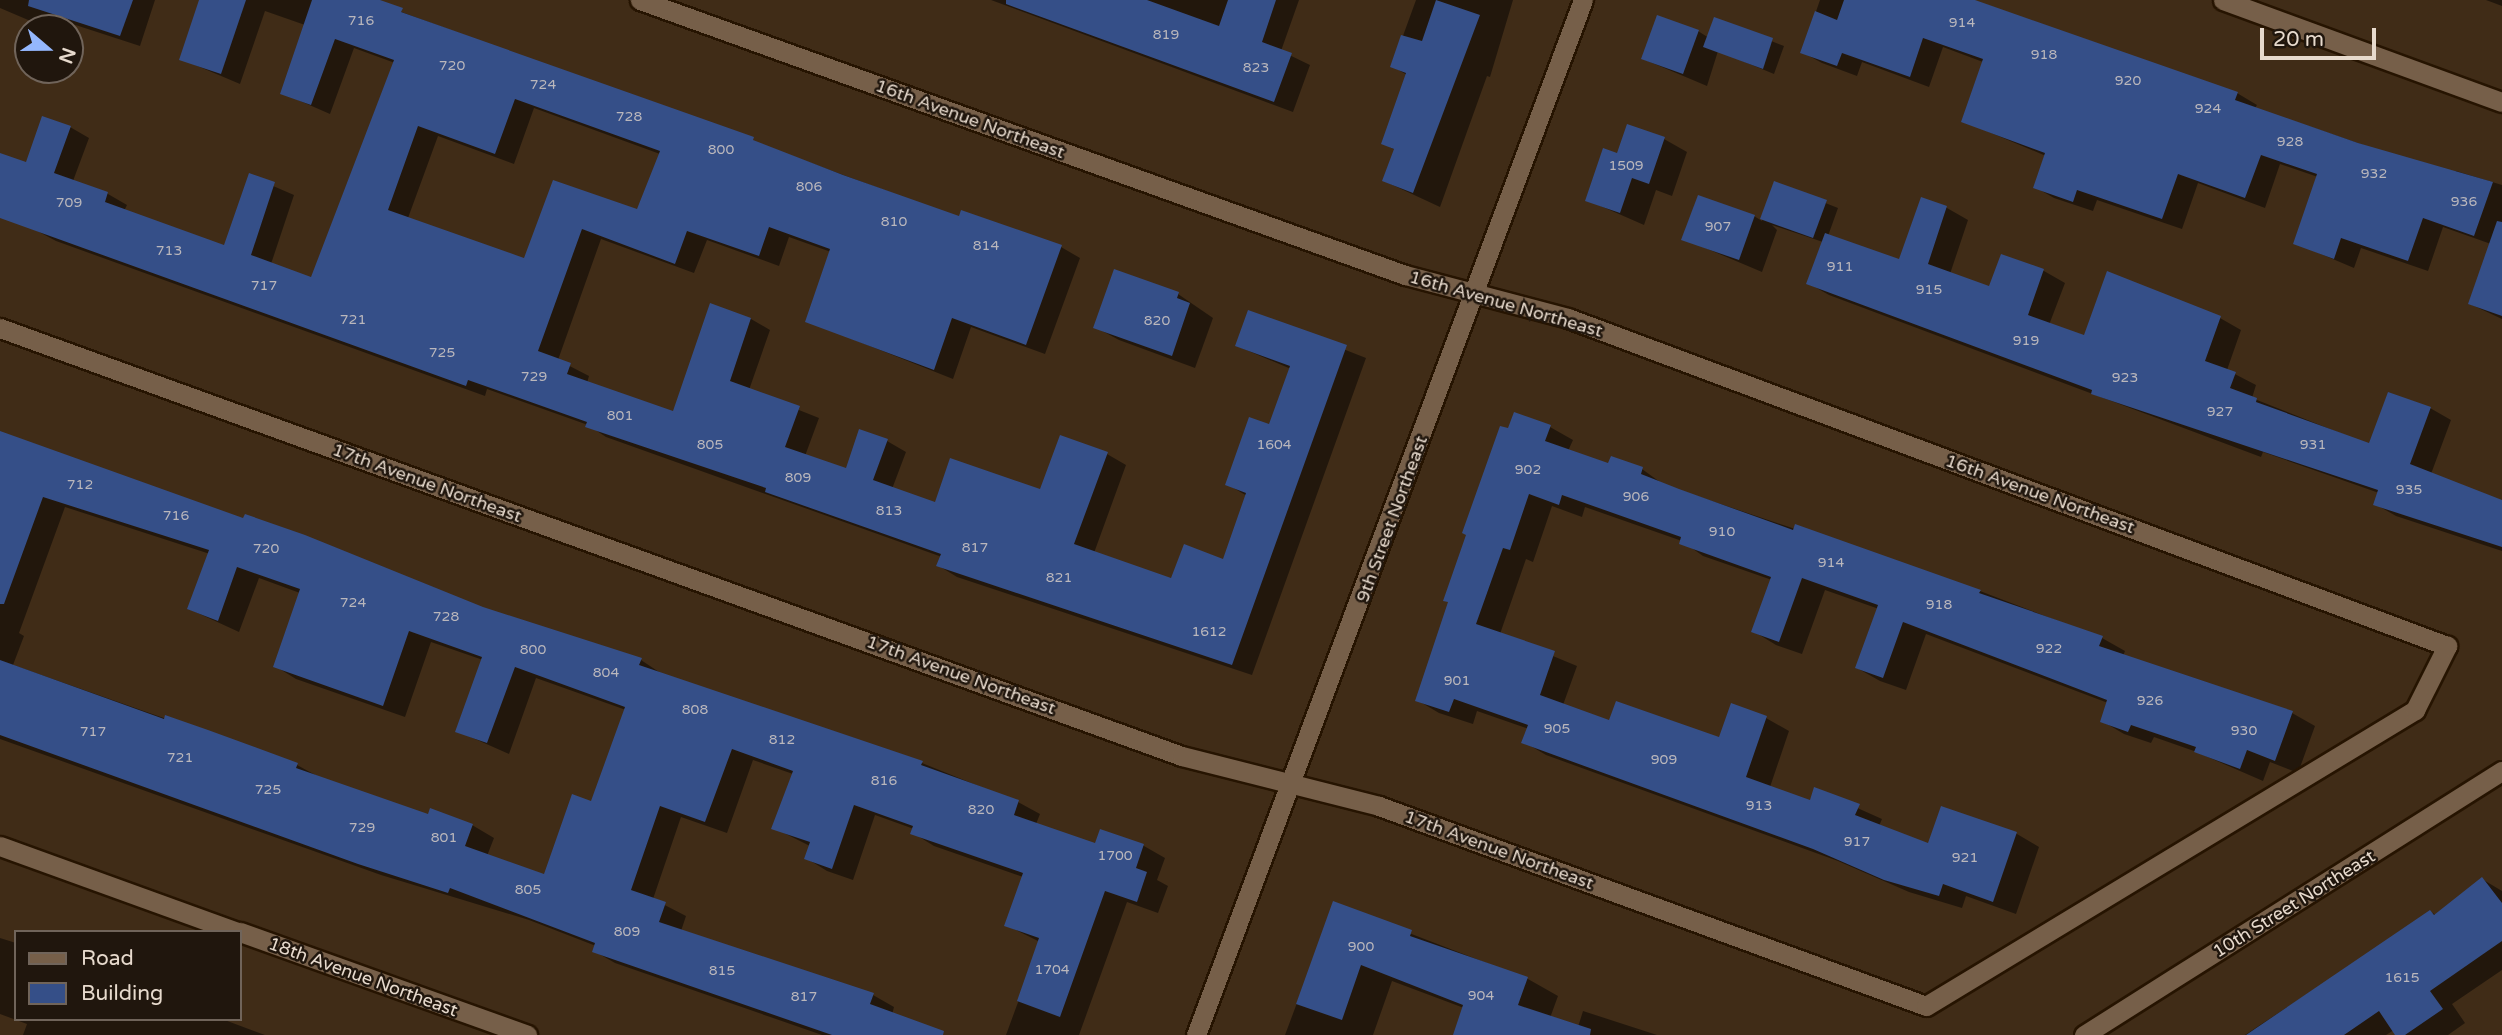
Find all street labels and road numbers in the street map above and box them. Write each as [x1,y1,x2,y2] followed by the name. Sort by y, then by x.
[872,75,1068,163] street label: 16th Avenue Northeast
[1407,266,1605,342] street label: 16th Avenue Northeast
[1352,433,1432,605] street label: 9th Street Northeast
[329,439,525,527] street label: 17th Avenue Northeast
[1942,450,2138,538] street label: 16th Avenue Northeast
[863,631,1059,719] street label: 17th Avenue Northeast
[1401,806,1597,894] street label: 17th Avenue Northeast
[2209,845,2379,963] street label: 10th Street Northeast
[265,933,461,1021] street label: 18th Avenue Northeast

